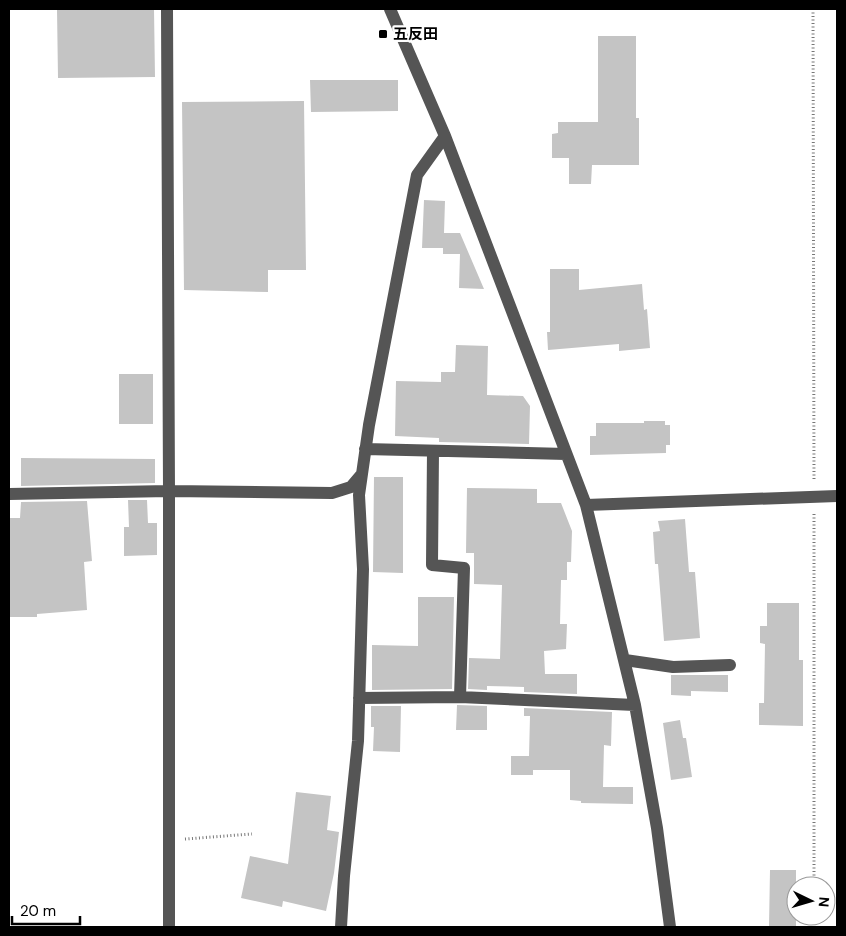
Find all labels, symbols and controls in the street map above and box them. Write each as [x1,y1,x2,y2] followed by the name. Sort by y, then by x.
[393,24,438,44] place label: 五反田
[377,28,389,40] marker: 五反田
[786,876,836,926] north arrow
[12,894,80,926] scale bar
[815,896,833,908] text: N
[20,901,56,921] text: 20 m

